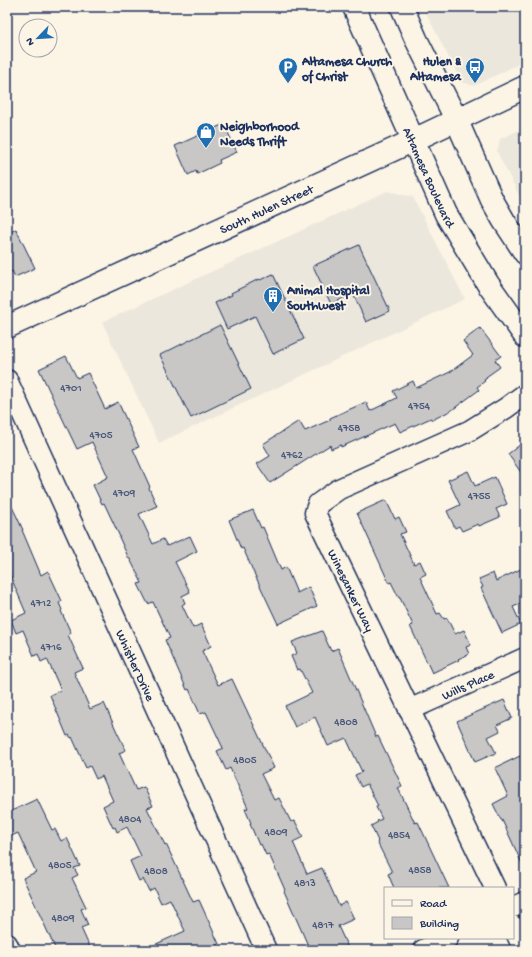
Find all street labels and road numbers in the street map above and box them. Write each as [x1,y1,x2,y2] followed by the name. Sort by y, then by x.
[398,125,458,232] street label: Altamesa Boulevard
[218,182,318,238] street label: South Hulen Street
[323,547,376,635] street label: Winesanker Way
[112,628,157,704] street label: Whistler Drive
[440,668,497,704] street label: Wills Place

